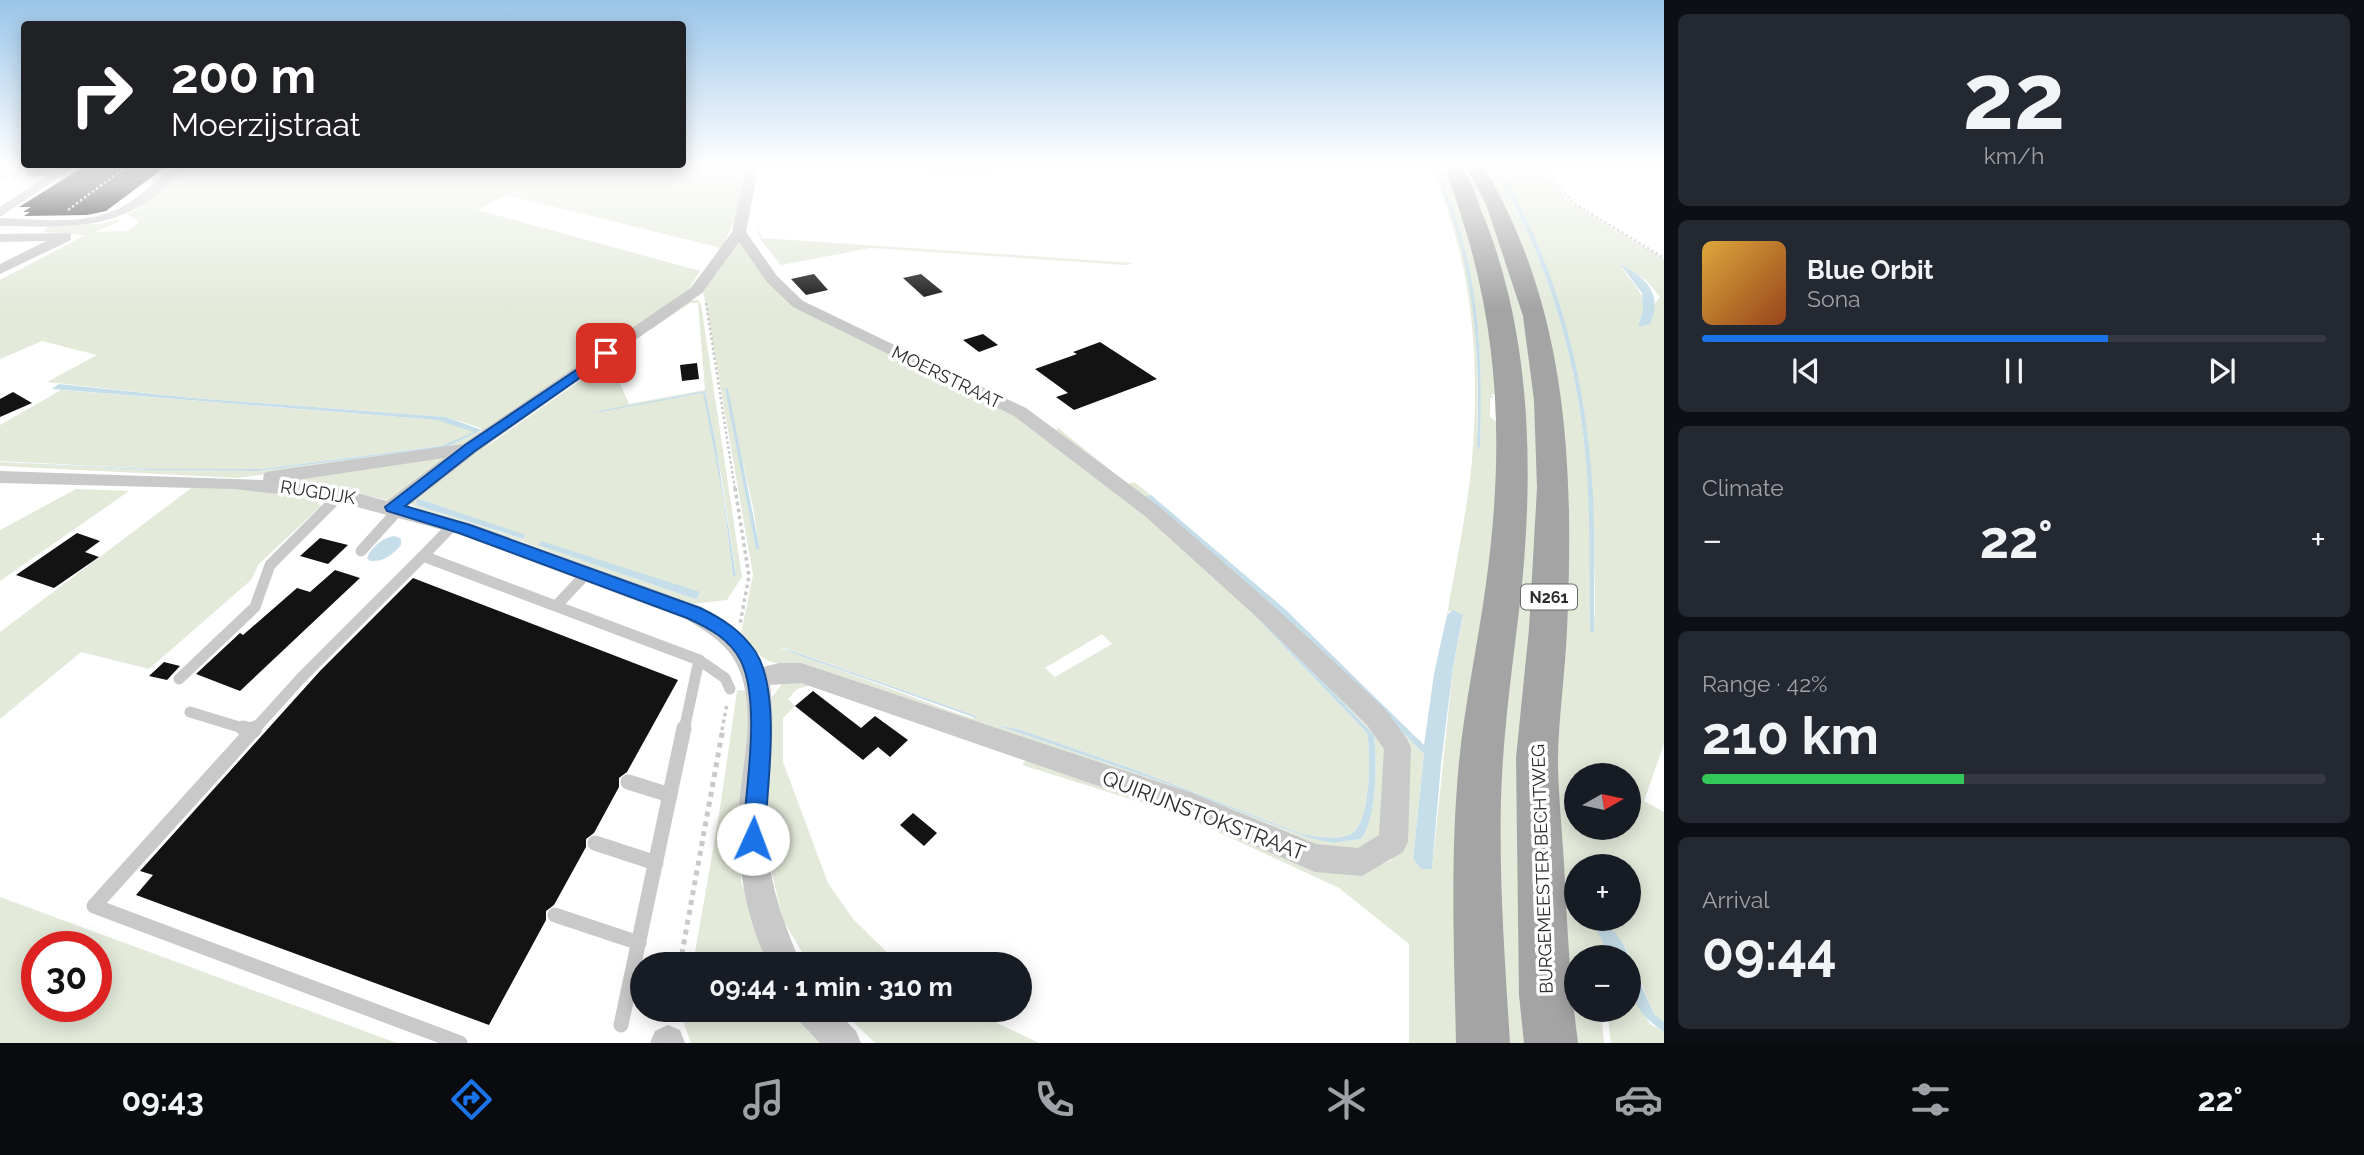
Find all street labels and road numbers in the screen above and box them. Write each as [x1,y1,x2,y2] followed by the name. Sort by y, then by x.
[889,341,1005,413] street label: MOERSTRAAT
[279,476,357,508] street label: RUGDIJK
[1521,584,1577,610] road number: N261
[1527,744,1557,994] street label: BURGEMEESTER BECHTWEG
[1099,765,1309,865] street label: QUIRIJNSTOKSTRAAT

